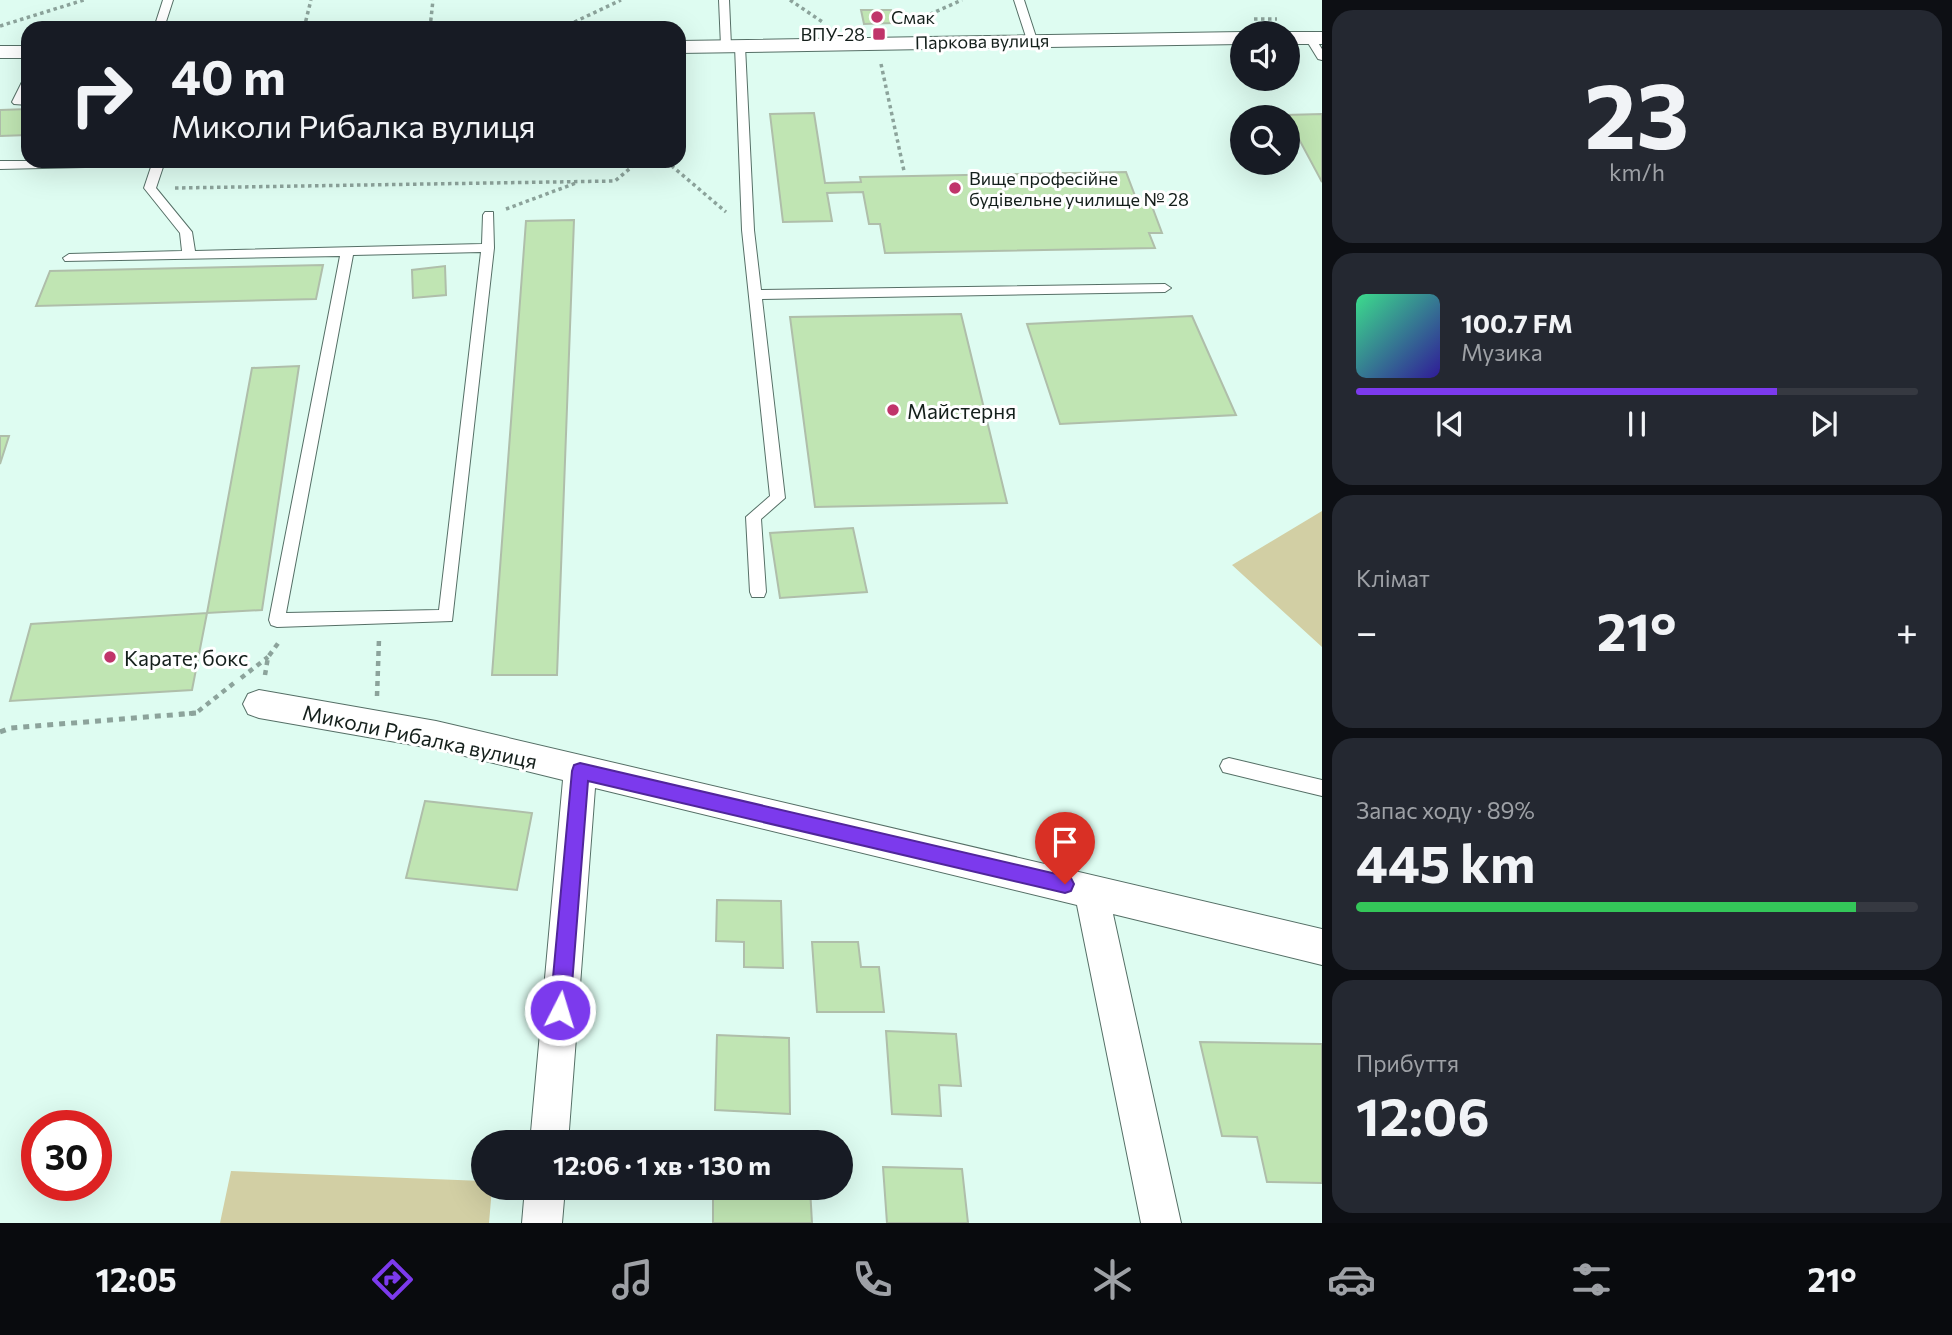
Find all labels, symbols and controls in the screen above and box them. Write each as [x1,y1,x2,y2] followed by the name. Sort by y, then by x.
[891,6,935,28] place label: Смак
[869,9,885,25] marker: Смак
[1230,21,1300,175] map controls
[1230,21,1300,91] button: sound
[800,23,865,45] place label: ВПУ-28
[871,26,887,42] marker: ВПУ-28
[915,29,1049,53] street label: Паркова вулиця
[171,45,286,105] text: 40 m
[56,49,147,140] icon: right
[1585,56,1689,168] text: 23
[171,105,536,145] text: Миколи Рибалка вулиця
[1230,105,1300,175] button: search
[1609,158,1665,186] text: km/h
[969,167,1189,210] place label: Вище професійне будівельне училище № 28
[947,180,963,196] marker: Вище професійне будівельне училище № 28
[1461,307,1573,338] text: 100.7 FM
[1461,338,1543,366] text: Музика
[907,398,1016,423] place label: Майстерня
[885,402,901,418] marker: Майстерня
[1431,405,1469,443] icon: previous
[1618,405,1656,443] icon: pause
[1805,405,1843,443] icon: next
[1356,564,1430,592] text: Клімат
[1597,598,1676,662] text: 21°
[1356,607,1378,654] text: −
[1896,607,1918,654] text: +
[124,645,248,670] place label: Карате; бокс
[102,649,118,665] marker: Карате; бокс
[300,699,540,773] street label: Миколи Рибалка вулиця
[1356,796,1535,824] text: Запас ходу · 89%
[1035,812,1095,884] pin
[1046,823,1084,861] icon: arrive
[1356,830,1535,894] text: 445 km
[523,973,597,1047] position arrow
[1356,1049,1459,1077] text: Прибуття
[1356,1083,1490,1147] text: 12:06
[21,1110,112,1201] speed limit sign: 30
[553,1149,771,1180] text: 12:06 · 1 хв · 130 m
[368,1255,417,1304] icon: directions
[608,1255,657,1304] icon: music
[848,1255,897,1304] icon: phone
[1088,1255,1137,1304] icon: climate
[1327,1255,1376,1304] icon: car
[1567,1255,1616,1304] icon: filters
[95,1259,177,1299] text: 12:05
[1807,1259,1856,1299] text: 21°

